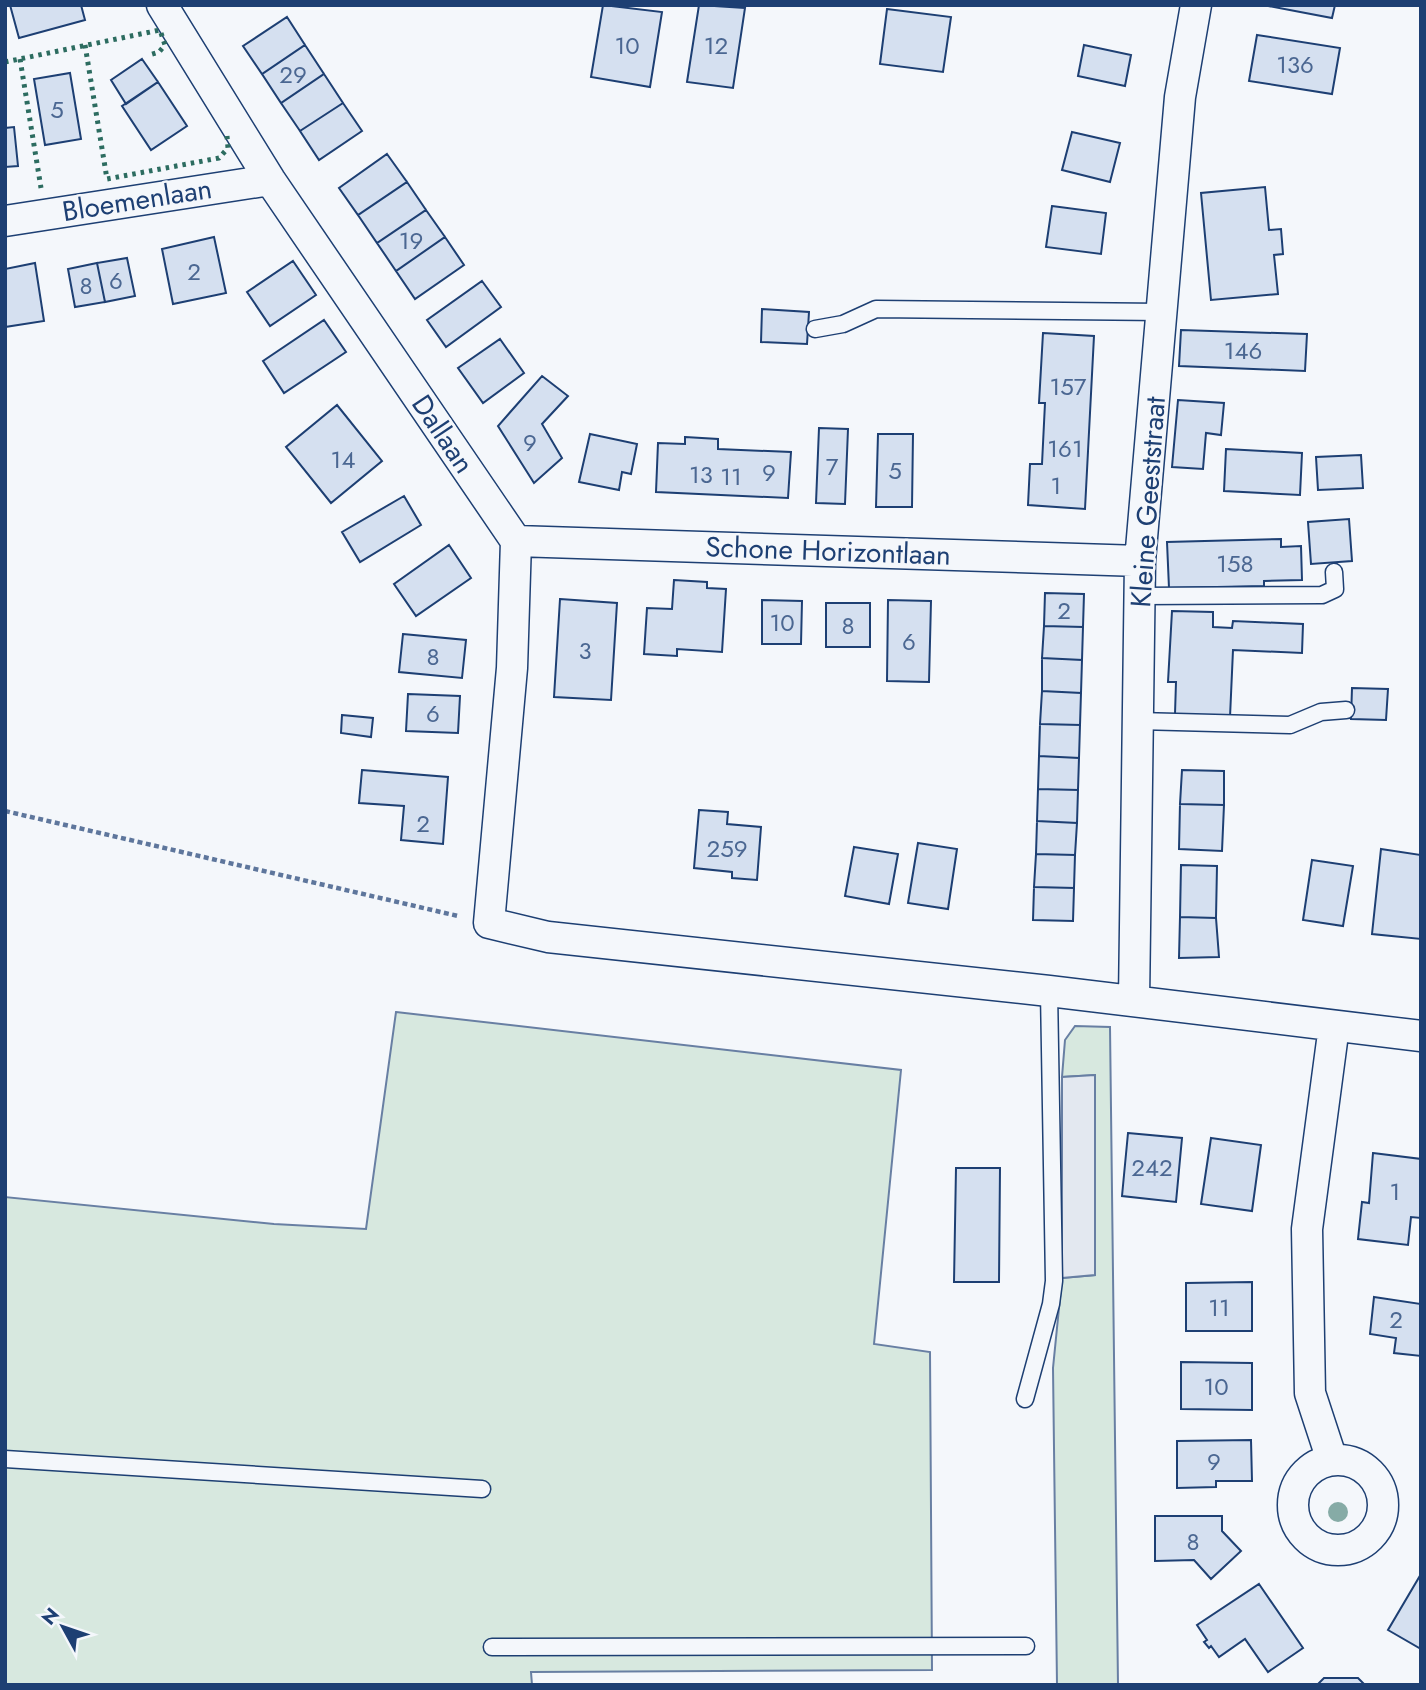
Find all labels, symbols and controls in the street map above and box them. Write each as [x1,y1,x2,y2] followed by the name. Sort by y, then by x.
[614,28,640,63] house number: 10
[704,28,728,63] house number: 12
[1276,47,1314,82] house number: 136
[279,57,307,92] house number: 29
[50,92,64,127] house number: 5
[59,168,215,232] street label: Bloemenlaan
[399,223,423,258] house number: 19
[187,254,201,289] house number: 2
[109,263,123,298] house number: 6
[79,268,93,303] house number: 8
[1224,333,1262,368] house number: 146
[1050,369,1087,404] house number: 157
[402,386,484,482] street label: Dallaan
[1120,395,1176,609] street label: Kleine Geeststraat
[523,425,537,460] house number: 9
[1047,431,1083,466] house number: 161
[331,442,355,477] house number: 14
[826,449,839,484] house number: 7
[888,453,902,488] house number: 5
[762,455,776,490] house number: 9
[689,457,713,492] house number: 13
[720,459,742,494] house number: 11
[1051,468,1061,503] house number: 1
[705,526,951,576] street label: Schone Horizontlaan
[1216,546,1254,581] house number: 158
[1057,593,1071,628] house number: 2
[769,605,795,640] house number: 10
[841,608,855,643] house number: 8
[902,624,916,659] house number: 6
[578,633,592,668] house number: 3
[426,639,440,674] house number: 8
[426,696,440,731] house number: 6
[416,806,430,841] house number: 2
[706,831,748,866] house number: 259
[1131,1150,1173,1185] house number: 242
[1390,1174,1400,1209] house number: 1
[1208,1290,1230,1325] house number: 11
[1389,1302,1403,1337] house number: 2
[1203,1369,1229,1404] house number: 10
[1207,1444,1221,1479] house number: 9
[1186,1524,1200,1559] house number: 8
[28,1592,98,1662] north arrow
[35,1602,66,1631] text: N

